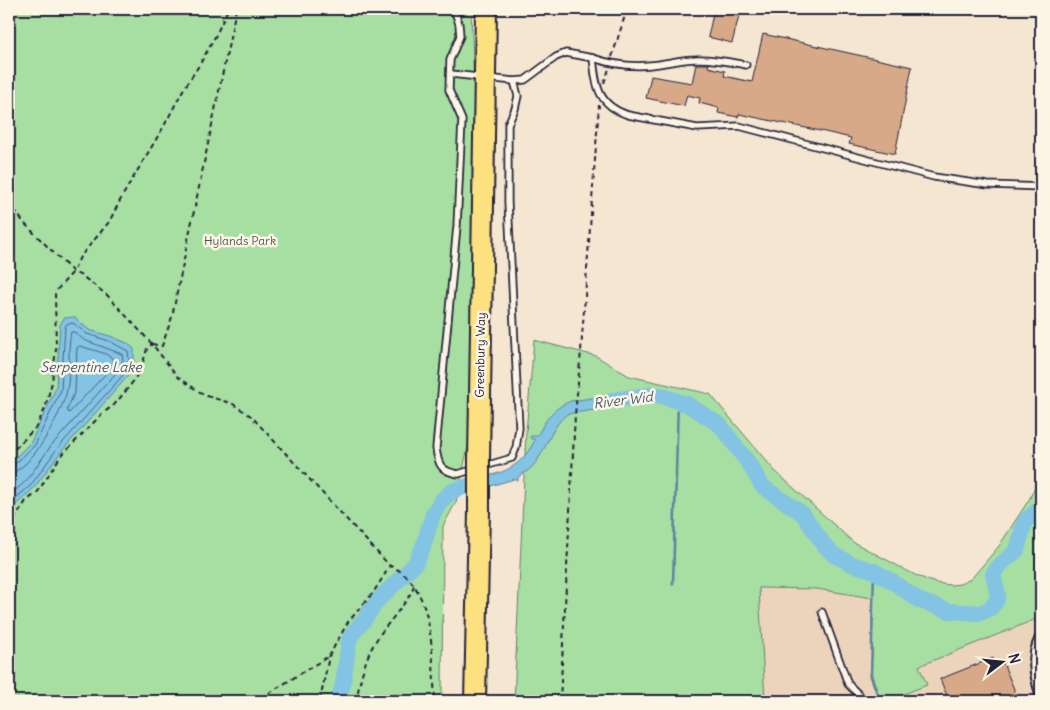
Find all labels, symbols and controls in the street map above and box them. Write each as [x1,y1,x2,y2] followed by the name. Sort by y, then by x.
[204,233,276,248] park label: Hylands Park
[472,312,488,398] street label: Greenbury Way
[40,358,143,376] water label: Serpentine Lake
[592,387,655,413] water label: River Wid
[978,638,1028,688] north arrow
[1005,651,1024,666] text: N

